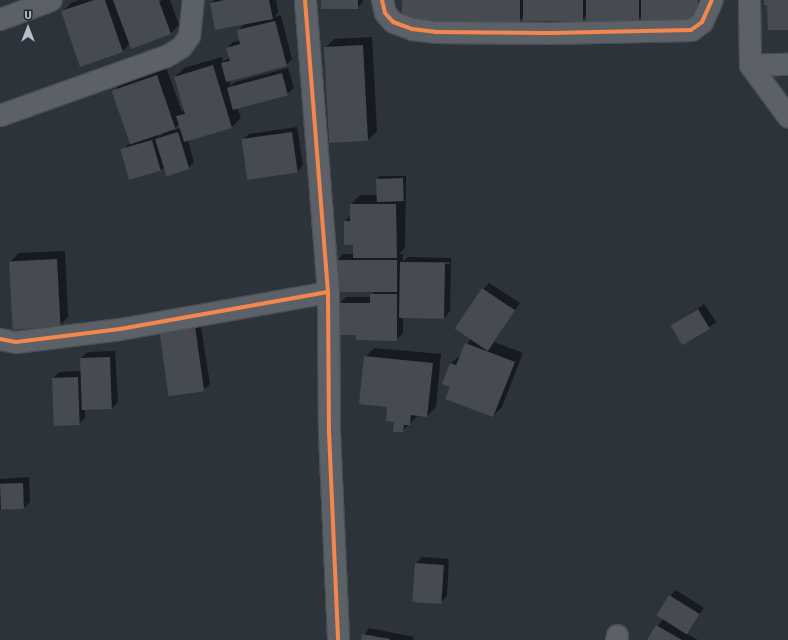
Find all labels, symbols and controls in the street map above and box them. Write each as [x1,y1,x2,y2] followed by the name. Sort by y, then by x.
[8,8,48,48] north arrow
[24,9,32,22] text: U

